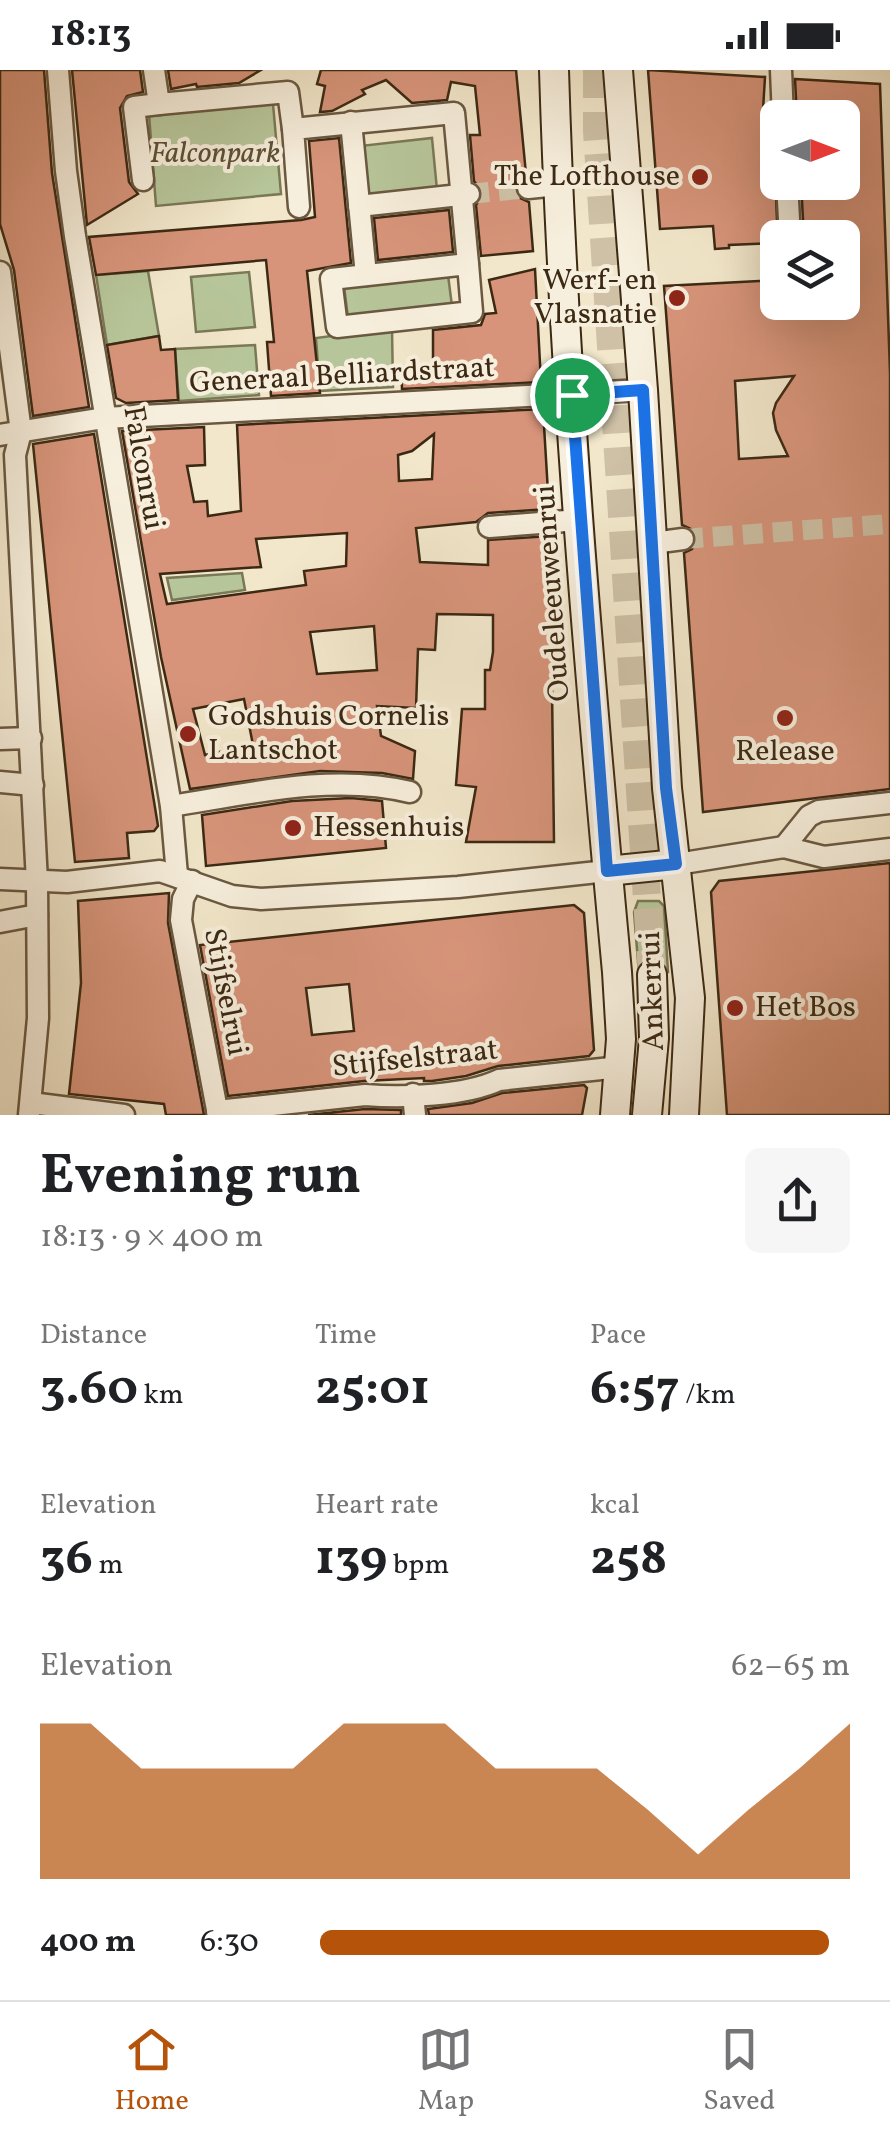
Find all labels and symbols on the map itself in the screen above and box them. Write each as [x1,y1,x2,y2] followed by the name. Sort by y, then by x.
[760,100,860,200] north arrow
[150,133,280,175] park label: Falconpark
[494,156,680,198] place label: The Lofthouse
[689,166,711,188] marker: The Lofthouse
[534,260,657,336] place label: Werf- en Vlasnatie
[666,287,688,309] marker: Werf- en Vlasnatie
[188,347,496,405] street label: Generaal Belliardstraat
[530,353,615,438] pin
[111,403,175,533] street label: Falconrui
[524,483,582,703] street label: Oudeleeuwenrui
[208,696,449,772] place label: Godshuis Cornelis Lantschot
[774,707,796,729] marker: Release
[177,723,199,745] marker: Godshuis Cornelis Lantschot
[735,731,835,773] place label: Release
[313,807,464,849] place label: Hessenhuis
[282,817,304,839] marker: Hessenhuis
[192,925,258,1059] street label: Stijfselrui
[630,930,676,1052] street label: Ankerrui
[755,987,856,1029] place label: Het Bos
[724,997,746,1019] marker: Het Bos
[330,1029,500,1089] street label: Stijfselstraat

